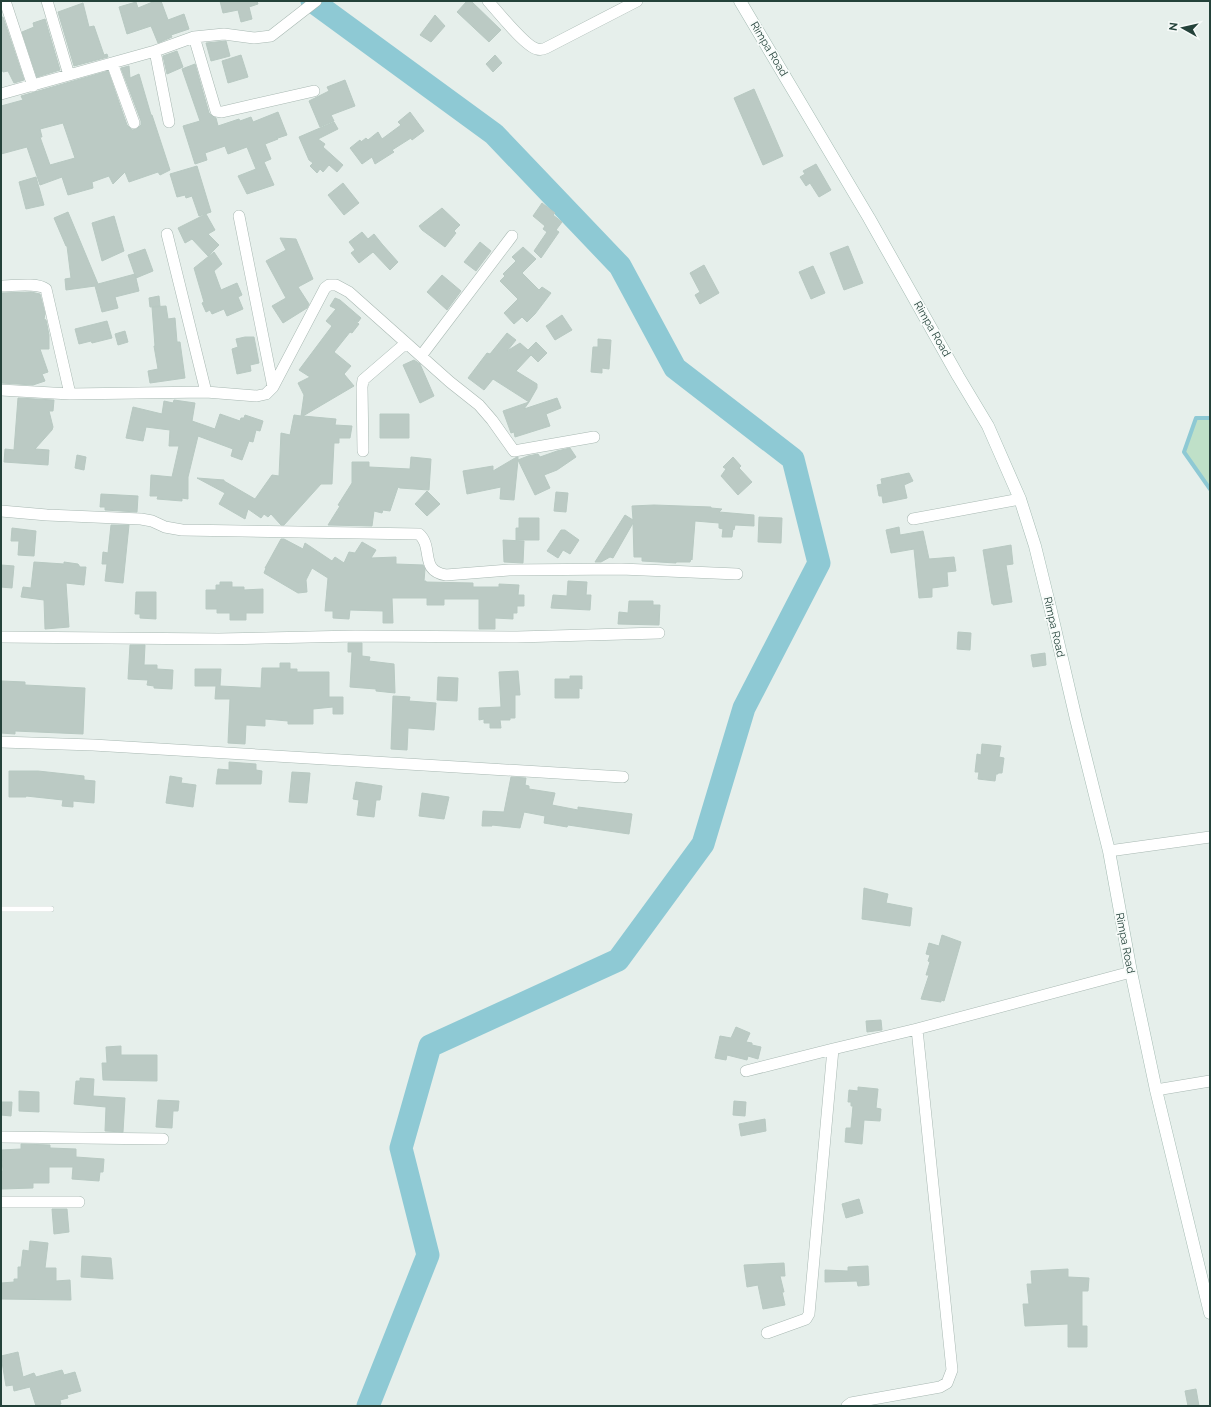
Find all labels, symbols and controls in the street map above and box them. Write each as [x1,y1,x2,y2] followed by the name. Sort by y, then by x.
[1163,8,1203,48] north arrow
[748,19,791,79] street label: Rimpa Road
[1167,22,1181,32] text: N
[911,299,953,359] street label: Rimpa Road
[1041,596,1067,659] street label: Rimpa Road
[1113,912,1137,975] street label: Rimpa Road

